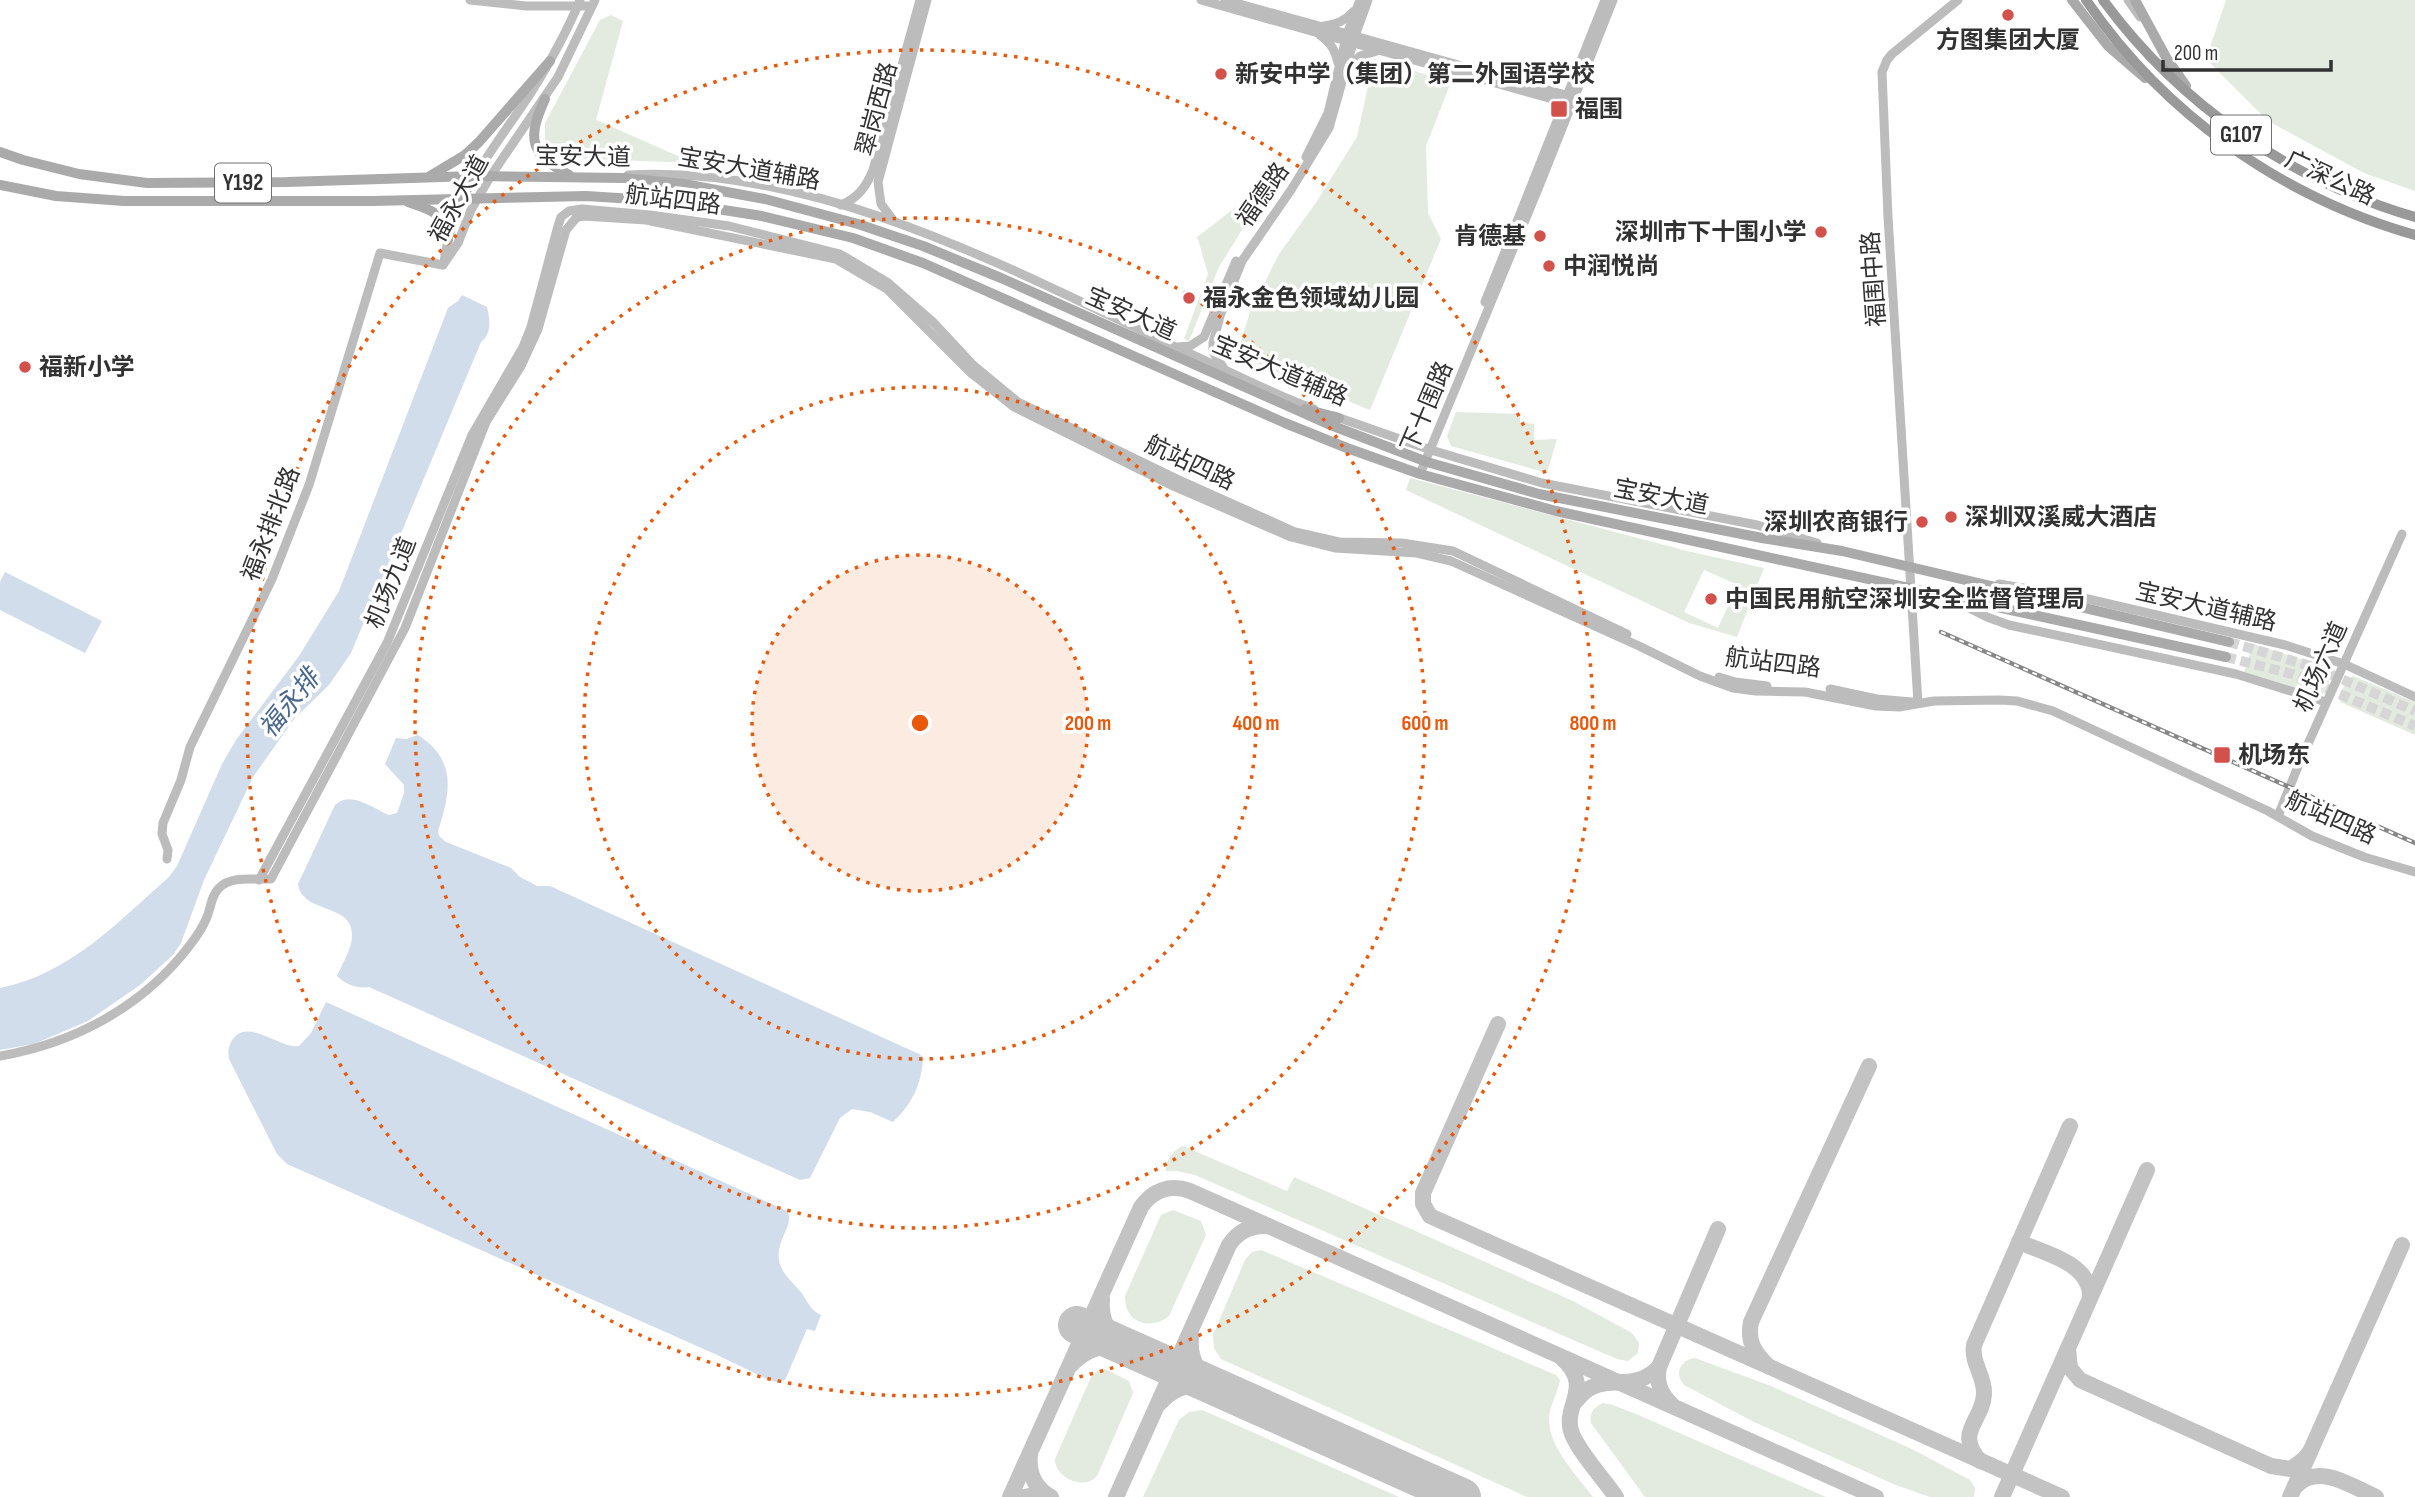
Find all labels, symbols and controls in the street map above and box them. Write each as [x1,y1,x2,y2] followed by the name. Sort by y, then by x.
[2000,7,2016,23] marker: 方图集团大厦
[1936,26,2080,55] place label: 方图集团大厦
[2163,28,2331,72] scale bar
[2174,41,2218,66] text: 200 m
[851,59,903,159] street label: 翠岗西路
[1235,60,1595,89] place label: 新安中学（集团）第二外国语学校
[1213,66,1229,82] marker: 新安中学（集团）第二外国语学校
[1575,95,1623,124] place label: 福围
[1549,99,1569,119] marker: 福围
[2211,116,2271,154] road number: G107
[535,142,631,172] street label: 宝安大道
[676,142,822,196] street label: 宝安大道辅路
[2280,145,2380,211] street label: 广深公路
[423,150,495,248] street label: 福永大道
[1230,157,1296,233] street label: 福德路
[215,164,271,202] road number: Y192
[624,180,722,220] street label: 航站四路
[1615,218,1807,247] place label: 深圳市下十围小学
[1454,222,1526,251] place label: 肯德基
[1813,224,1829,240] marker: 深圳市下十围小学
[1532,228,1548,244] marker: 肯德基
[1856,230,1892,328] street label: 福围中路
[1563,252,1659,281] place label: 中润悦尚
[1541,258,1557,274] marker: 中润悦尚
[1081,281,1181,347] street label: 宝安大道
[1203,284,1419,313] place label: 福永金色领域幼儿园
[1181,290,1197,306] marker: 福永金色领域幼儿园
[1208,330,1352,412] street label: 宝安大道辅路
[39,353,135,382] place label: 福新小学
[1395,357,1459,457] street label: 下十围路
[17,359,33,375] marker: 福新小学
[1140,430,1240,496] street label: 航站四路
[236,463,306,585] street label: 福永排北路
[1611,474,1711,520] street label: 宝安大道
[1965,503,2157,532] place label: 深圳双溪威大酒店
[1764,508,1908,537] place label: 深圳农商银行
[1943,509,1959,525] marker: 深圳双溪威大酒店
[1914,514,1930,530] marker: 深圳农商银行
[360,533,422,633] street label: 机场九道
[2133,577,2279,637] street label: 宝安大道辅路
[1725,585,2085,614] place label: 中国民用航空深圳安全监督管理局
[1703,591,1719,607] marker: 中国民用航空深圳安全监督管理局
[2288,617,2354,717] street label: 机场六道
[1724,643,1822,683] street label: 航站四路
[253,661,329,744] water label: 福永排
[908,711,932,735] centre of rings
[1065,711,1111,736] text: 200 m
[1233,711,1279,736] text: 400 m
[1401,711,1449,736] text: 600 m
[1569,711,1617,736] text: 800 m
[2238,741,2310,770] place label: 机场东
[2212,745,2232,765] marker: 机场东
[2281,785,2381,851] street label: 航站四路

